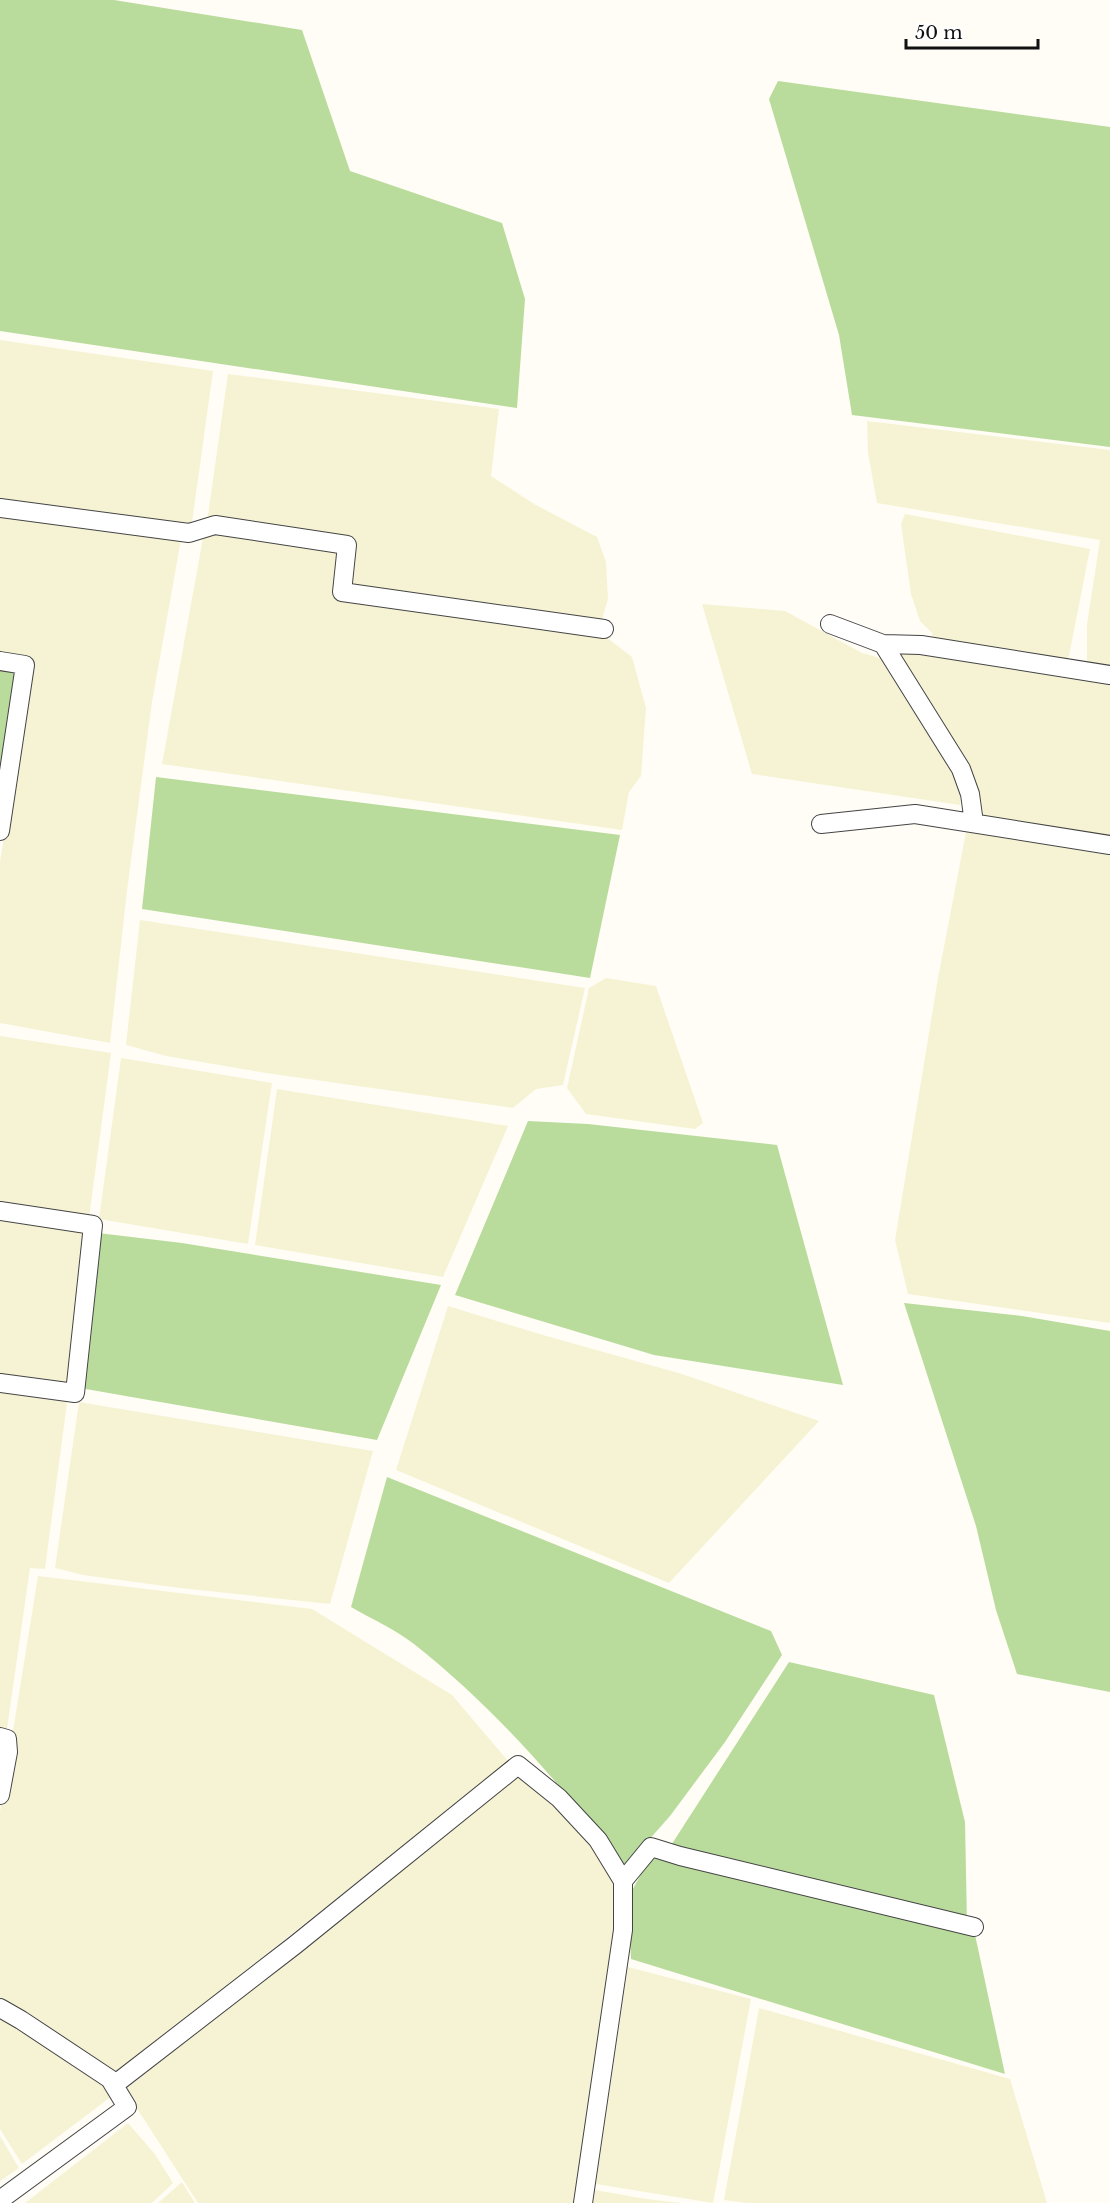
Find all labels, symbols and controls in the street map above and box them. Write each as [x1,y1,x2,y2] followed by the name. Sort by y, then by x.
[906,12,1038,50] scale bar
[915,22,963,44] text: 50 m

